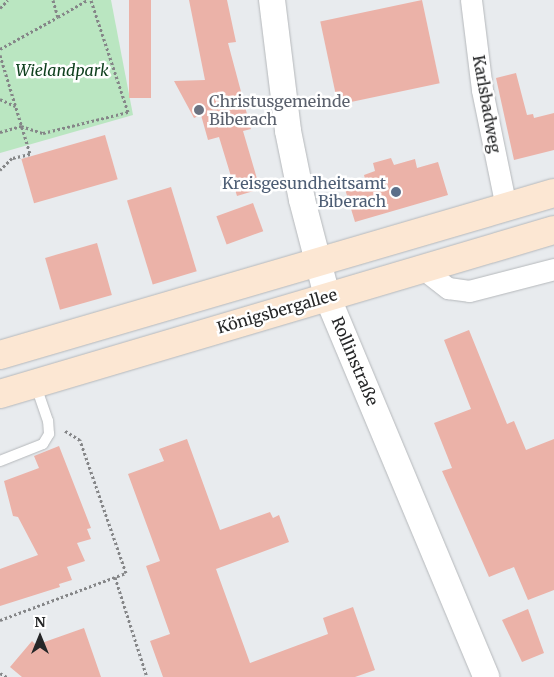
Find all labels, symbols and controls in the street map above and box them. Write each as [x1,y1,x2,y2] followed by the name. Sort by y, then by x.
[469,54,505,154] street label: Karlsbadweg
[15,60,109,80] park label: Wielandpark
[209,91,350,129] place label: Christusgemeinde Biberach
[193,104,205,116] marker: Christusgemeinde Biberach
[222,173,386,211] place label: Kreisgesundheitsamt Biberach
[390,186,402,198] marker: Kreisgesundheitsamt Biberach
[215,285,339,337] street label: Königsbergallee
[328,314,382,408] street label: Rollinstraße
[15,612,65,662] north arrow
[34,613,46,631] text: N

